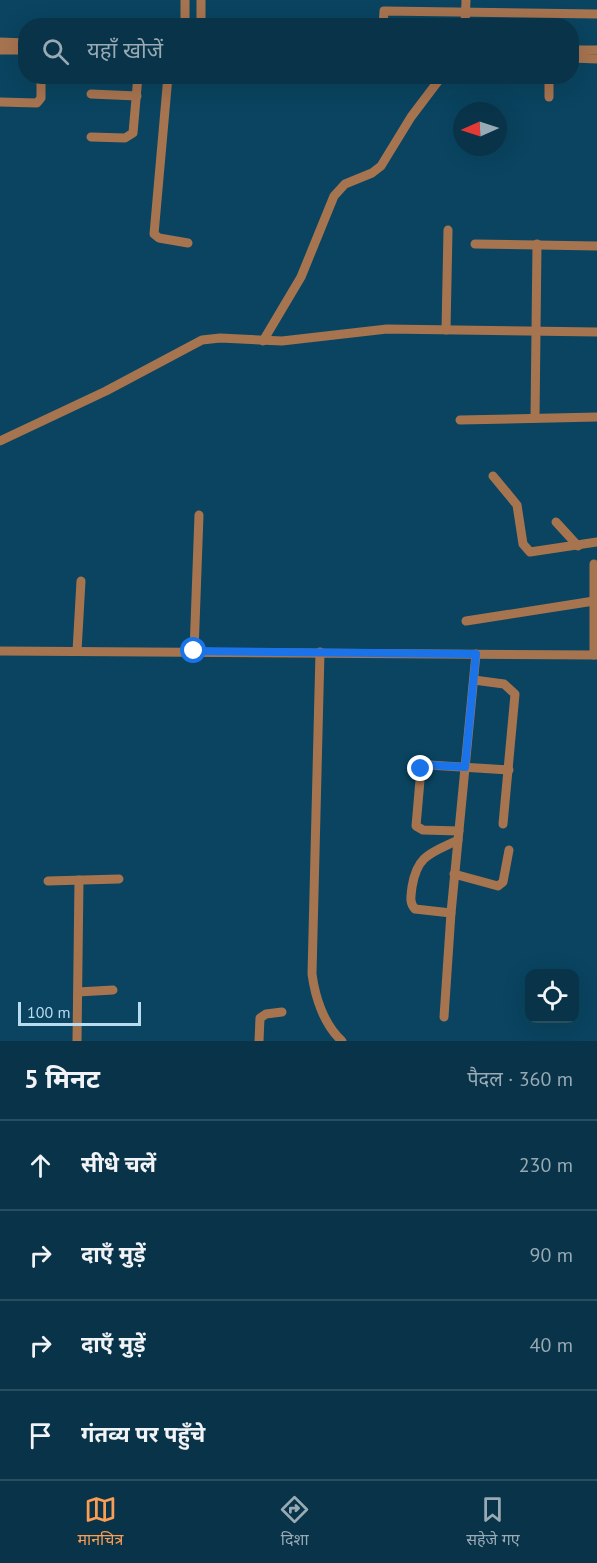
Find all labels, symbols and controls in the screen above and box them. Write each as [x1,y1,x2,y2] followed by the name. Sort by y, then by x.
[18,18,579,84] search box
[39,35,72,68] icon: search
[87,36,163,64] text: यहाँ खोजें
[453,102,507,156] north arrow
[180,637,206,663] route start
[407,755,433,781] route end
[525,969,579,1023] map controls
[525,969,579,1023] button: locate
[18,999,141,1026] scale bar
[27,1002,70,1022] text: 100 m
[24,1062,100,1095] text: 5 मिनट
[467,1066,573,1092] text: पैदल · 360 m
[24,1149,57,1182] icon: ahead
[81,1150,156,1178] text: सीधे चलें
[519,1152,573,1178] text: 230 m
[24,1239,57,1272] icon: right
[81,1240,146,1268] text: दाएँ मुड़ें
[530,1242,573,1268] text: 90 m
[24,1329,57,1362] icon: right
[81,1330,146,1358] text: दाएँ मुड़ें
[530,1332,573,1358] text: 40 m
[24,1419,57,1452] icon: arrive
[81,1420,205,1448] text: गंतव्य पर पहुँचे
[77,1493,123,1552] tab: मानचित्र
[278,1493,311,1552] tab: दिशा
[466,1493,520,1552] tab: सहेजे गए

